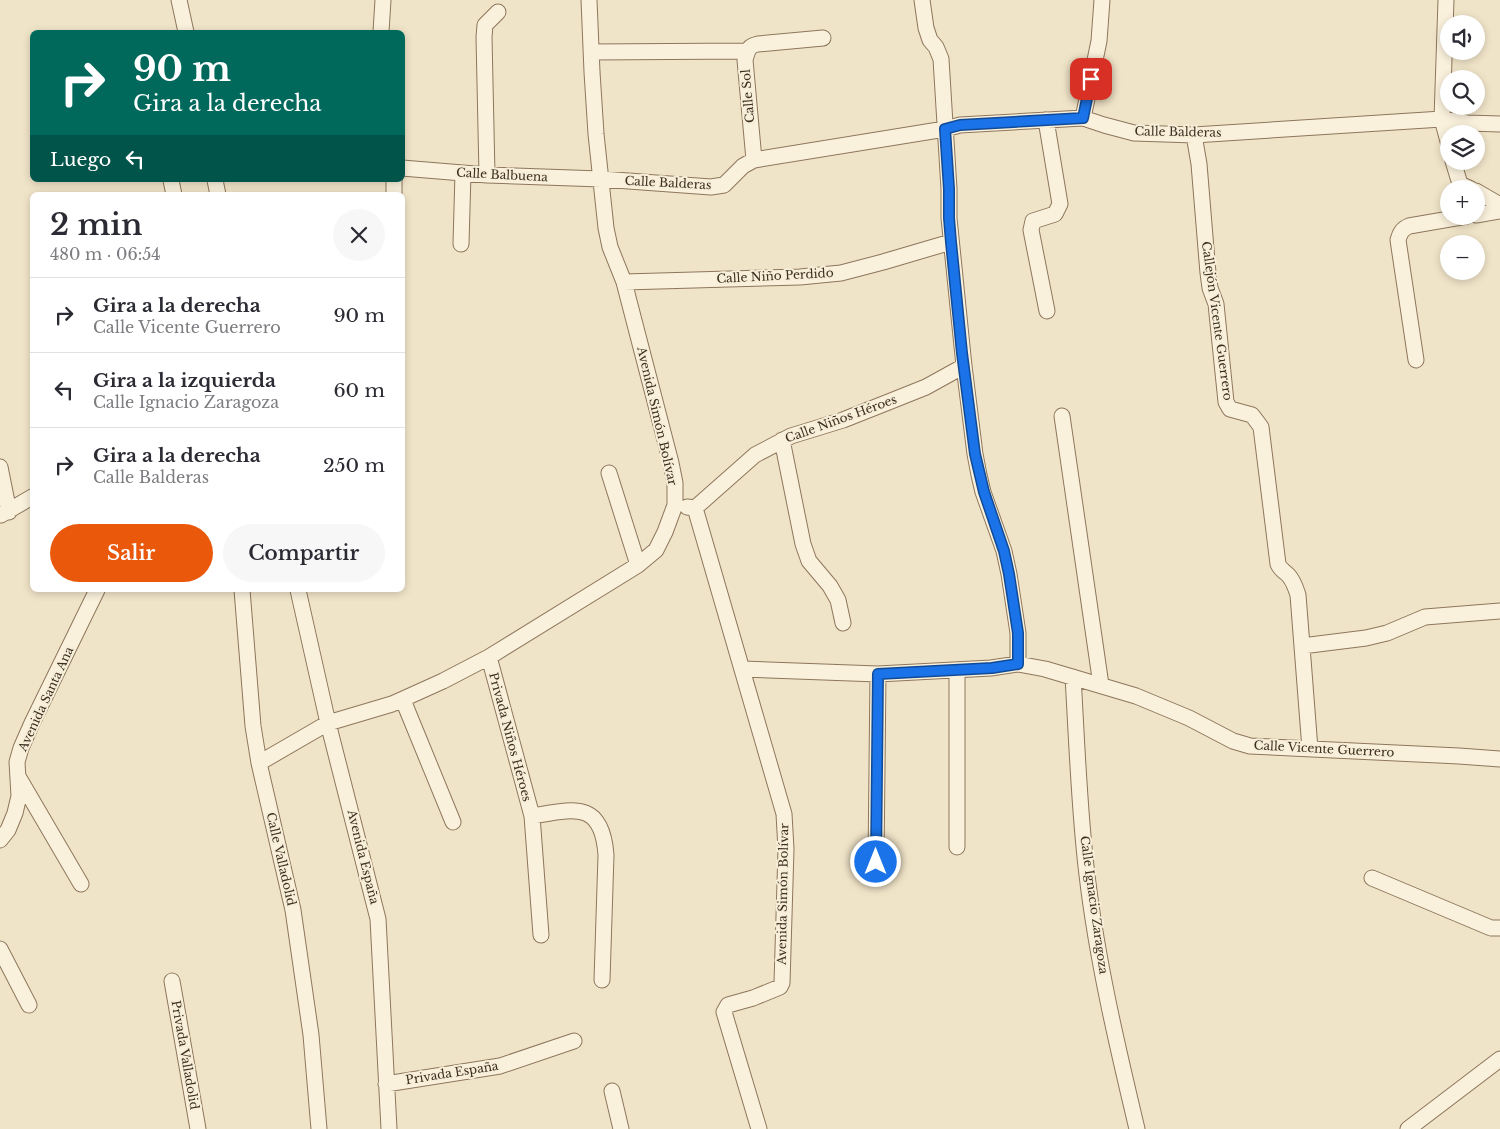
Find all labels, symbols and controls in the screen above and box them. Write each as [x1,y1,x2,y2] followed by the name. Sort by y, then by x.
[1440,15,1485,280] map controls
[1440,15,1485,60] button: sound
[133,47,231,90] text: 90 m
[50,50,115,115] icon: right
[1070,58,1112,100] pin
[1077,65,1105,93] icon: arrive
[738,68,757,124] street label: Calle Sol
[1440,70,1485,115] button: search
[133,90,322,117] text: Gira a la derecha
[1134,123,1222,140] street label: Calle Balderas
[1440,125,1485,170] button: layers
[121,145,149,173] icon: left
[50,148,111,171] text: Luego
[456,165,549,184] street label: Calle Balbuena
[624,173,712,192] street label: Calle Balderas
[1440,180,1485,225] button: +
[50,206,142,243] text: 2 min
[333,209,385,261] button: close
[1440,235,1485,280] button: −
[1199,240,1236,402] street label: Callejón Vicente Guerrero
[50,244,161,264] text: 480 m · 06:54
[716,265,834,286] street label: Calle Niño Perdido
[93,294,261,317] text: Gira a la derecha
[50,301,78,329] icon: right
[333,304,385,327] text: 90 m
[93,317,281,337] text: Calle Vicente Guerrero
[634,344,681,487] street label: Avenida Simón Bolívar
[93,369,276,392] text: Gira a la izquierda
[50,376,78,404] icon: left
[333,379,385,402] text: 60 m
[783,391,899,446] street label: Calle Niños Héroes
[93,392,279,412] text: Calle Ignacio Zaragoza
[93,444,261,467] text: Gira a la derecha
[50,451,78,479] icon: right
[323,454,385,477] text: 250 m
[93,467,209,487] text: Calle Balderas
[50,524,213,582] button: Salir
[223,524,385,582] button: Compartir
[14,644,77,754] street label: Avenida Santa Ana
[486,671,535,803] street label: Privada Niños Héroes
[1253,737,1395,760] street label: Calle Vicente Guerrero
[344,807,383,906] street label: Avenida España
[263,811,300,907] street label: Calle Valladolid
[774,823,791,966] street label: Avenida Simón Bolívar
[849,835,901,887] position arrow
[1077,835,1112,975] street label: Calle Ignacio Zaragoza
[168,999,203,1111] street label: Privada Valladolid
[404,1058,500,1087] street label: Privada España

